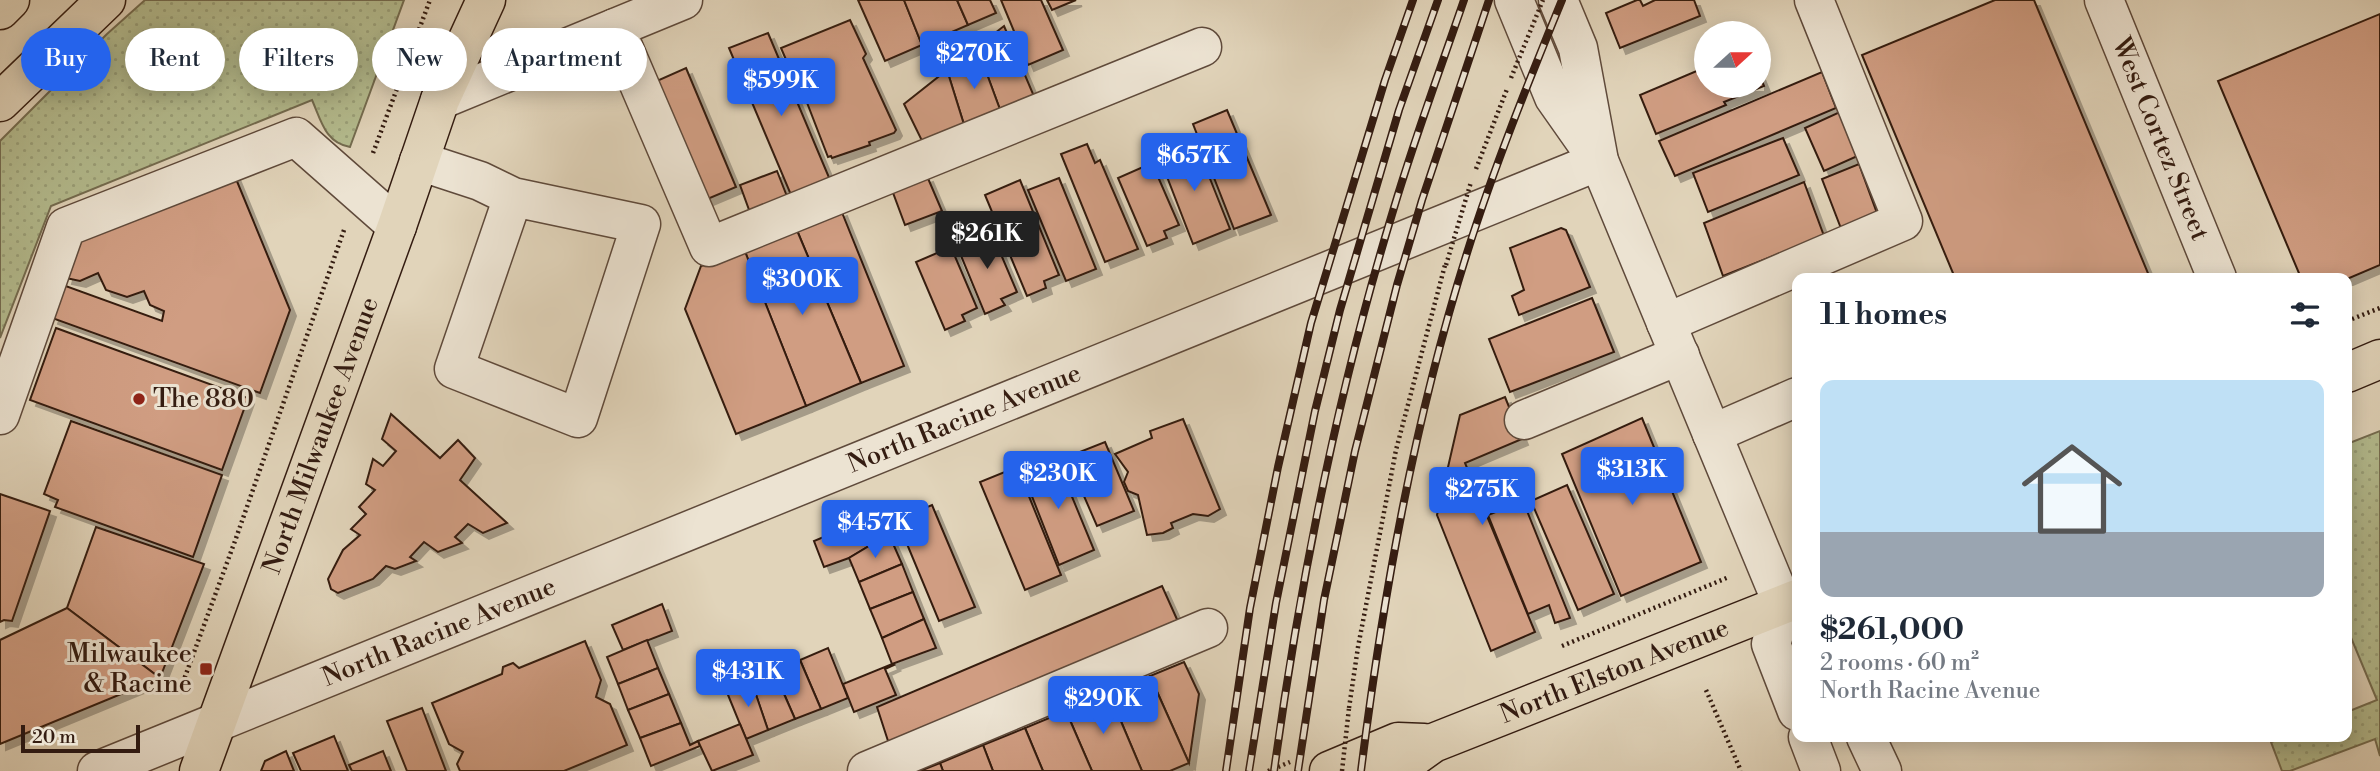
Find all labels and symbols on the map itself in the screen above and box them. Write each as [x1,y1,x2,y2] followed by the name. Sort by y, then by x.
[1694,21,1771,98] north arrow
[925,32,1023,91] pin: $270K
[2105,32,2216,245] street label: West Cortez Street
[732,58,830,118] pin: $599K
[1145,134,1243,193] pin: $657K
[938,212,1036,271] pin: $261K
[753,258,851,317] pin: $300K
[256,293,386,578] street label: North Milwaukee Avenue
[843,357,1086,481] street label: North Racine Avenue
[153,383,254,415] place label: The 880
[131,391,147,407] marker: The 880
[1583,448,1681,507] pin: $313K
[1009,452,1107,511] pin: $230K
[1433,468,1531,527] pin: $275K
[826,500,924,560] pin: $457K
[317,570,560,694] street label: North Racine Avenue
[1495,612,1733,731] street label: North Elston Avenue
[67,638,192,700] place label: Milwaukee & Racine
[699,650,797,709] pin: $431K
[198,661,214,677] marker: Milwaukee & Racine
[1054,676,1152,736] pin: $290K
[21,722,140,754] scale bar

